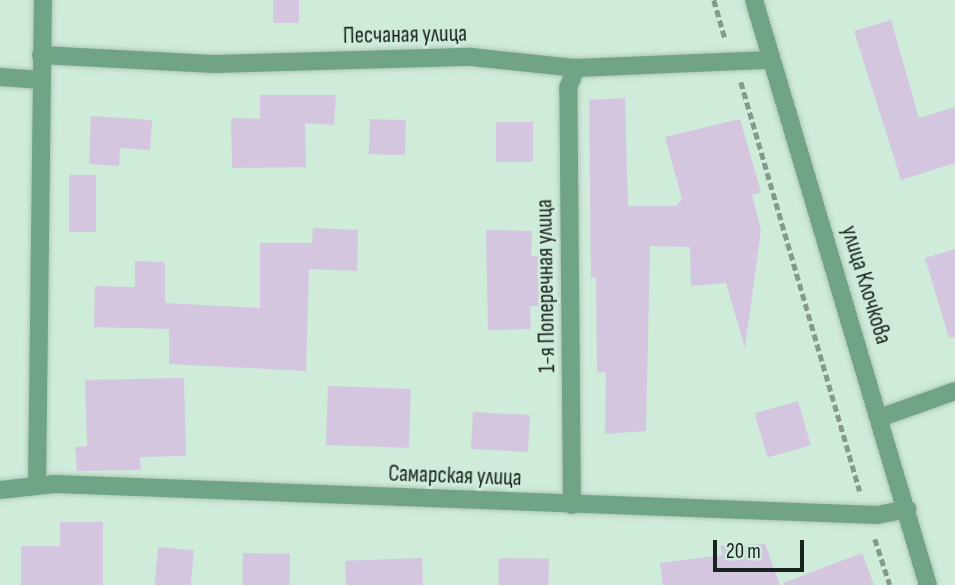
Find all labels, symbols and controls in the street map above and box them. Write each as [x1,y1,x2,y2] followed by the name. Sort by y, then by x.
[343,20,467,50] street label: Песчаная улица
[531,199,561,373] street label: 1-я Поперечная улица
[835,222,897,348] street label: улица Клочкова
[388,460,522,492] street label: Самарская улица
[717,526,808,570] scale bar
[726,539,761,564] text: 20 m

